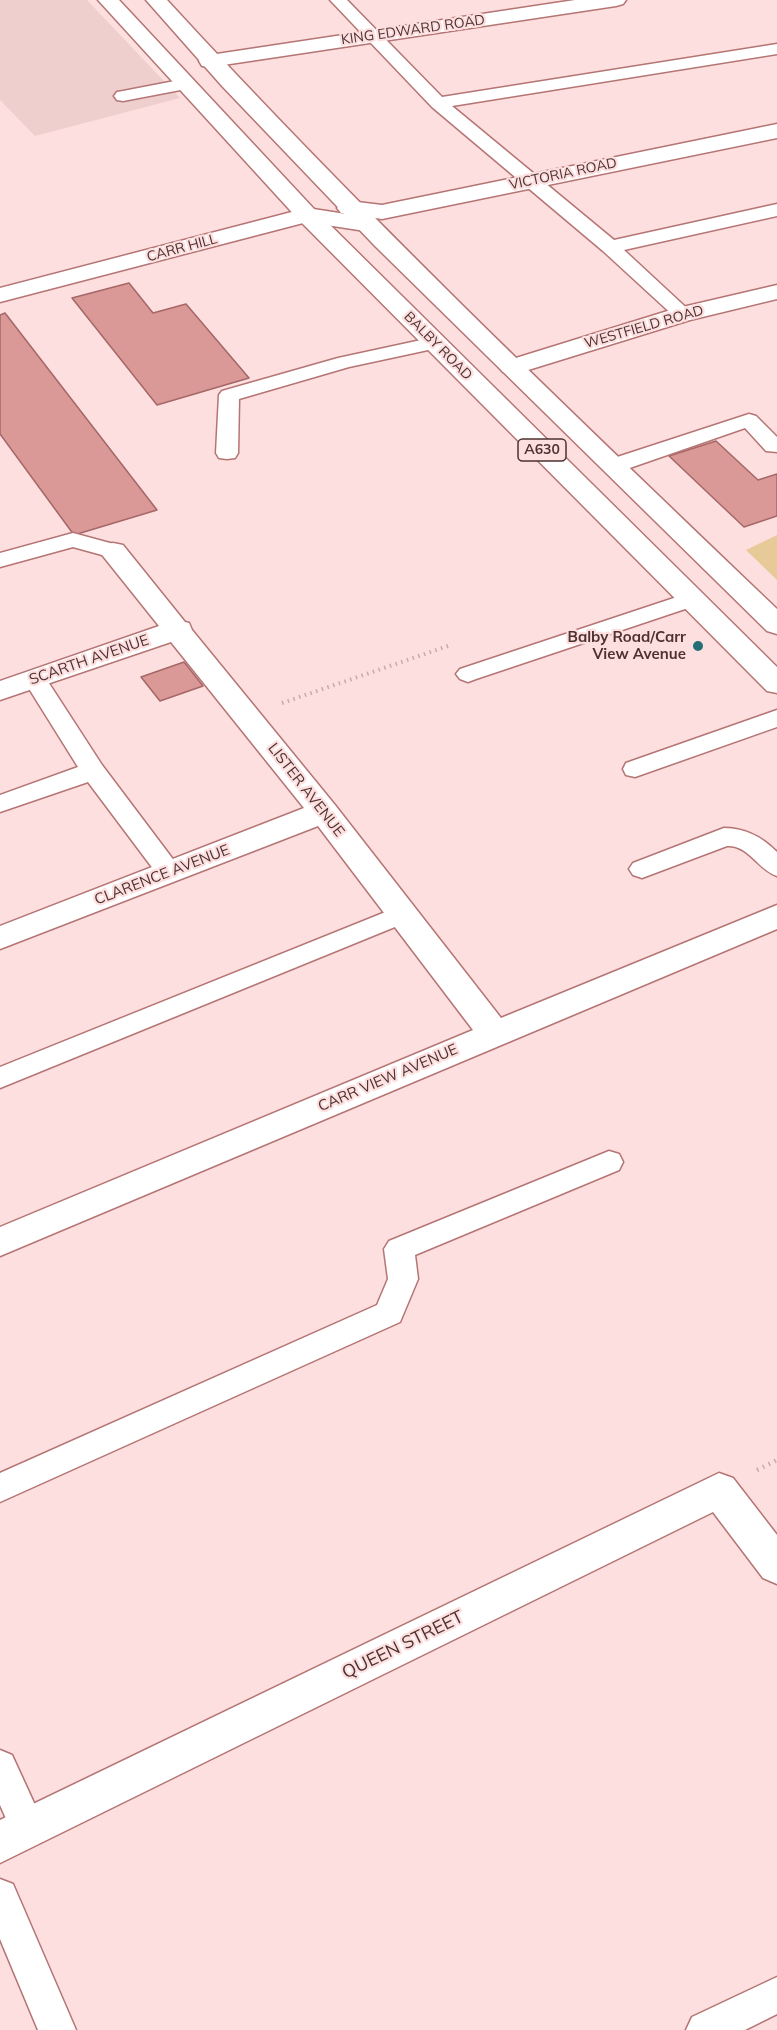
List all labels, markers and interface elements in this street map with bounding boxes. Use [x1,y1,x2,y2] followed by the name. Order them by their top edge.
[340,12,486,48] street label: KING EDWARD ROAD
[508,154,618,194] street label: VICTORIA ROAD
[145,231,219,265] street label: CARR HILL
[583,302,705,352] street label: WESTFIELD ROAD
[400,308,476,384] street label: BALBY ROAD
[518,439,566,461] road number: A630
[568,628,686,663] place label: Balby Road/Carr View Avenue
[27,631,151,689] street label: SCARTH AVENUE
[691,639,705,653] marker: Balby Road/Carr View Avenue
[264,740,348,840] street label: LISTER AVENUE
[92,841,232,909] street label: CLARENCE AVENUE
[316,1040,460,1116] street label: CARR VIEW AVENUE
[339,1606,467,1684] street label: QUEEN STREET

